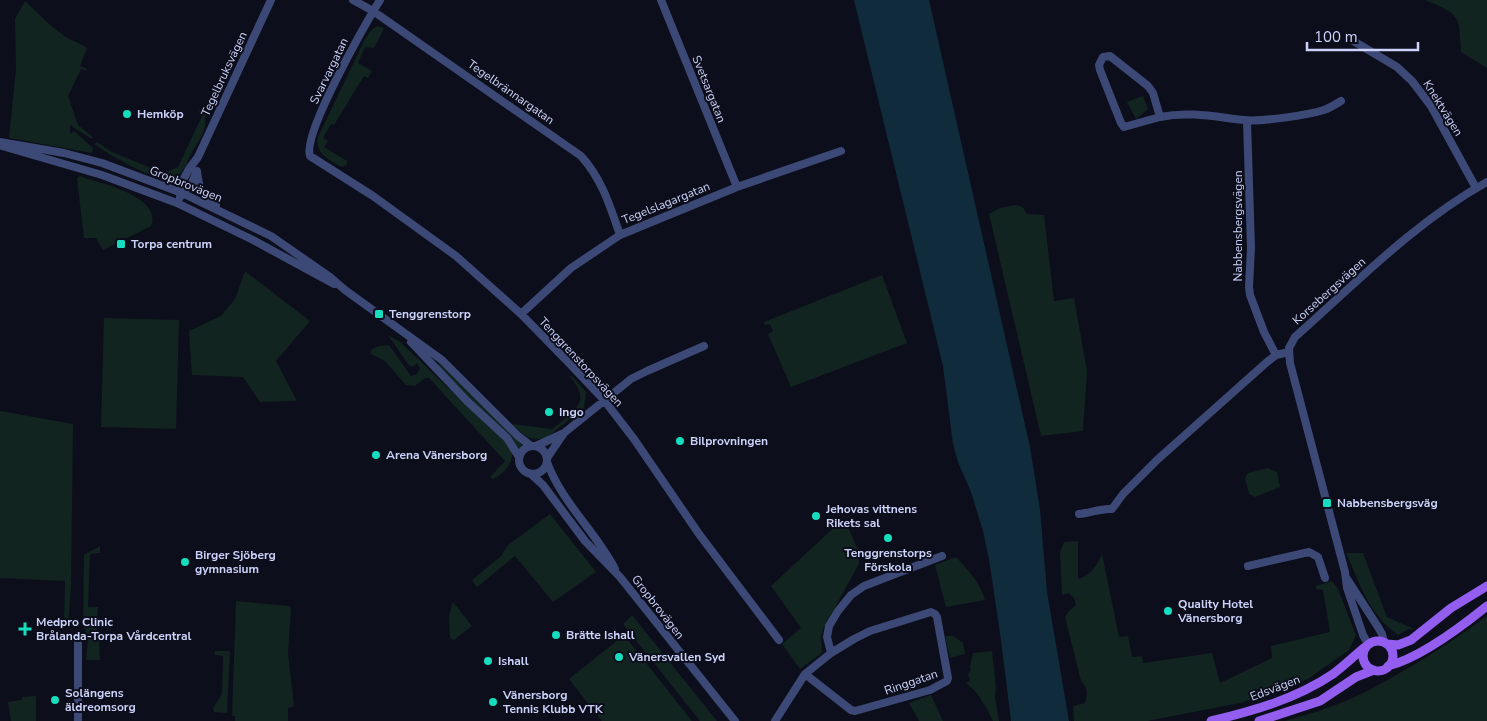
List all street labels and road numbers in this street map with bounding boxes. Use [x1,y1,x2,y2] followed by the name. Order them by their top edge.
[197,29,251,119] street label: Tegelbruksvägen
[306,35,352,107] street label: Svarvargatan
[688,53,730,125] street label: Svetsargatan
[465,56,557,128] street label: Tegelbrännargatan
[1419,77,1467,139] street label: Knektvägen
[147,162,225,206] street label: Gropbrovägen
[1230,170,1246,282] street label: Nabbensbergsvägen
[620,178,712,228] street label: Tegelslagargatan
[1289,254,1369,328] street label: Korsebergsvägen
[535,314,627,410] street label: Tenggrenstorpsvägen
[628,572,688,642] street label: Gropbrovägen
[882,665,940,699] street label: Ringgatan
[1248,671,1302,705] street label: Edsvägen

